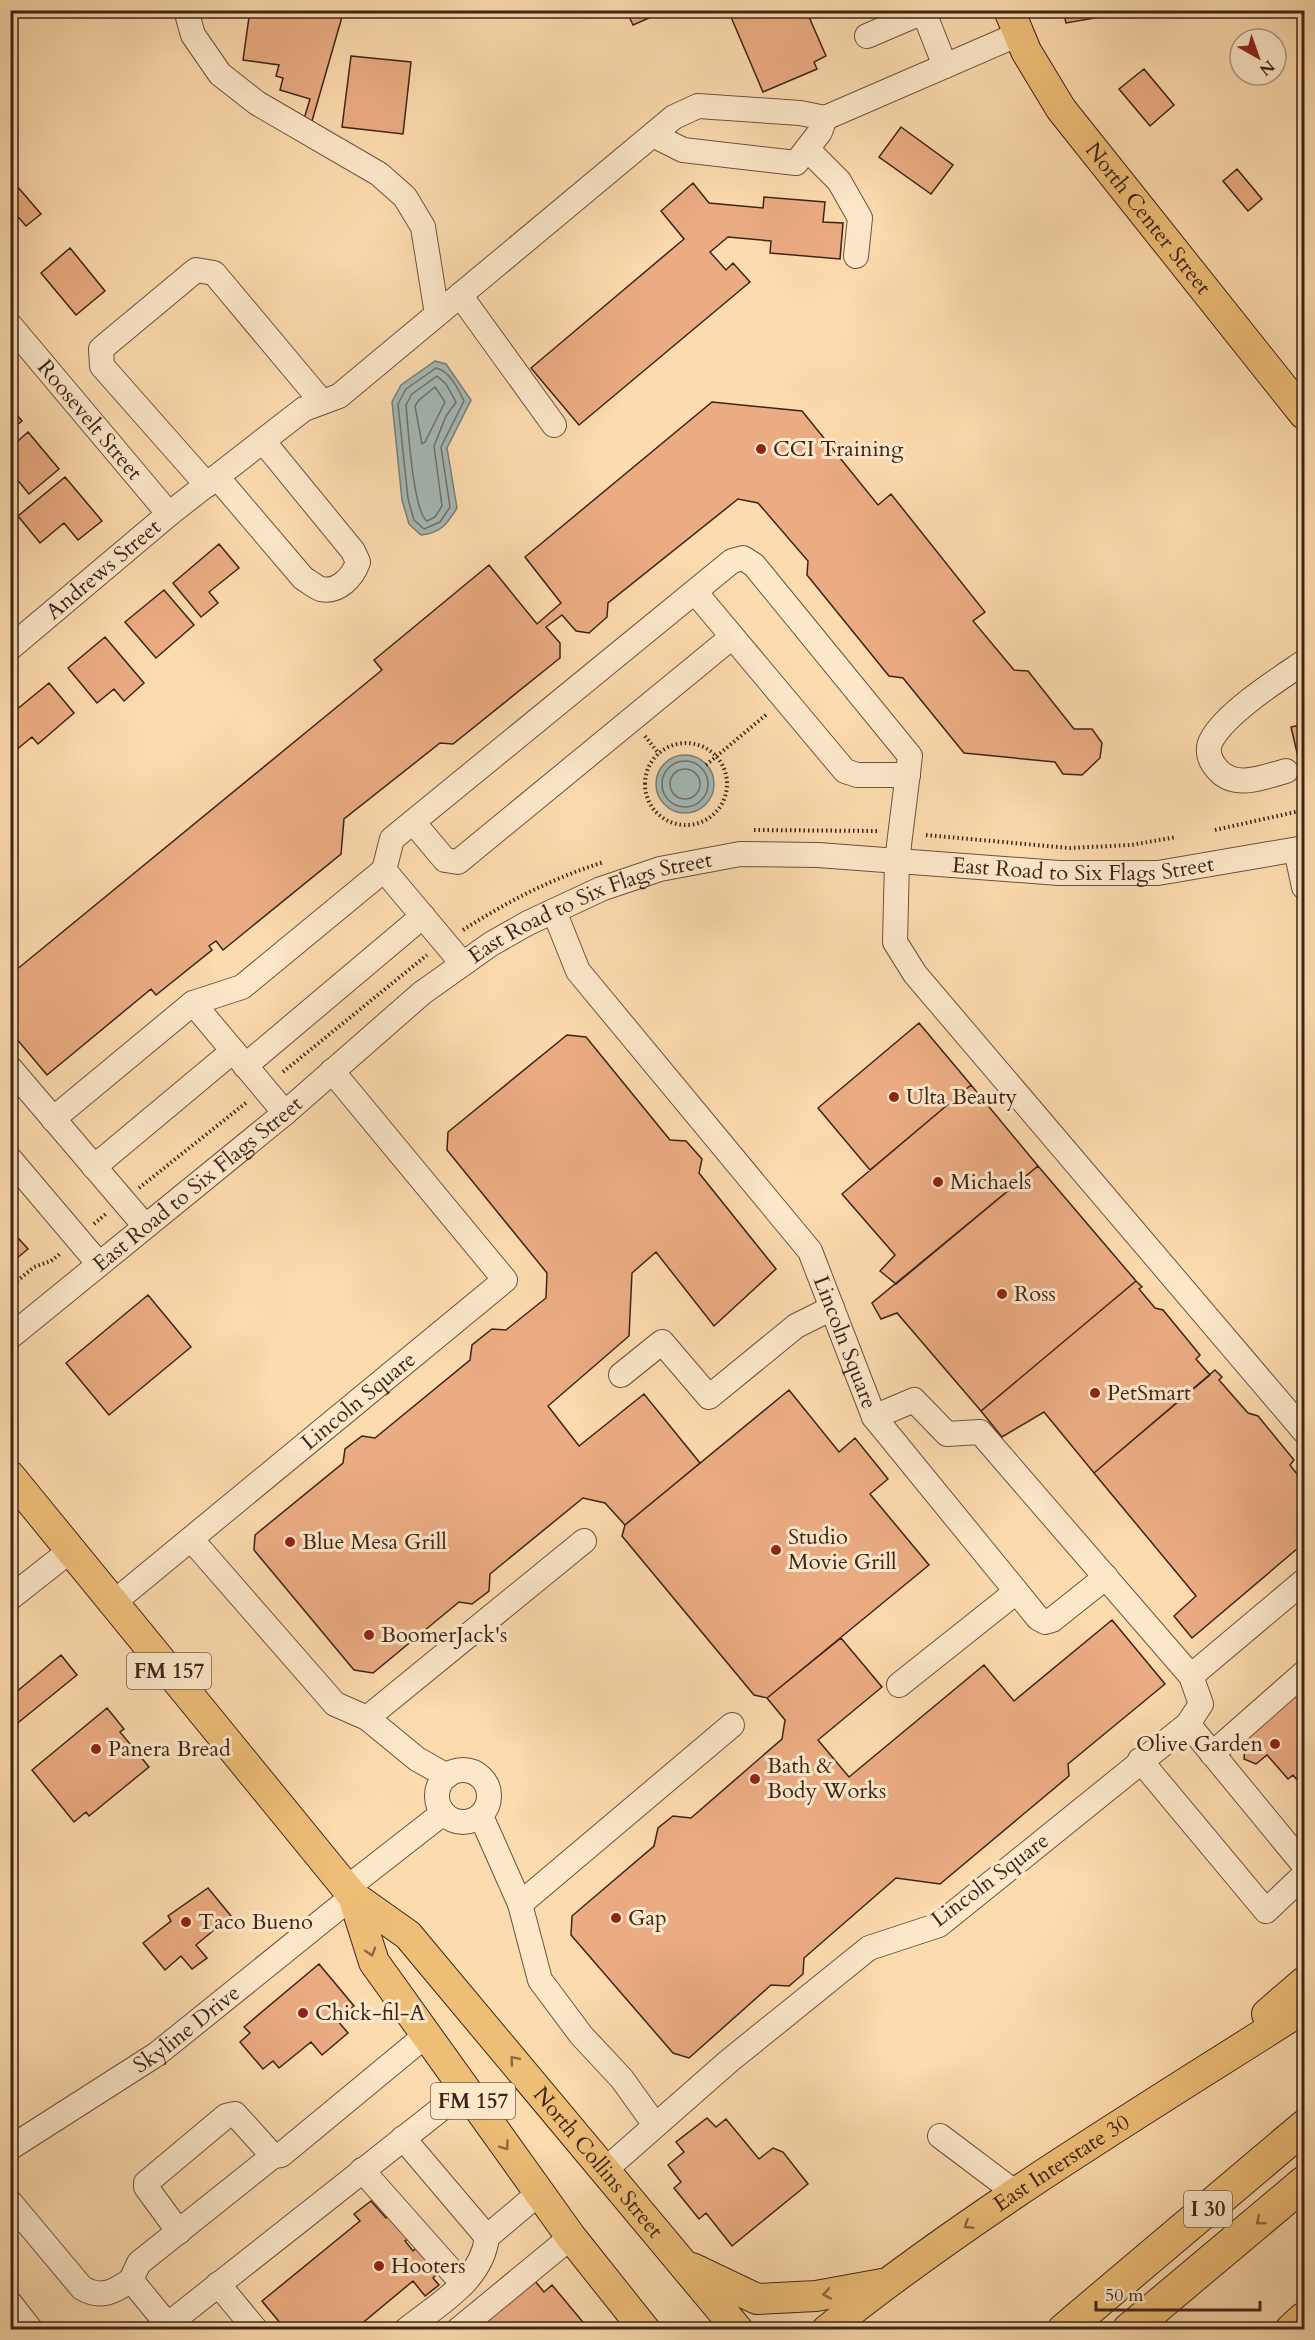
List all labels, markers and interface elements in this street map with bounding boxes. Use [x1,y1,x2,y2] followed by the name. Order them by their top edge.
[1228,27,1288,87] north arrow
[1255,55,1279,81] text: N
[1078,136,1218,301] street label: North Center Street
[30,353,149,487] street label: Roosevelt Street
[773,434,904,464] place label: CCI Training
[754,442,768,456] marker: CCI Training
[39,512,167,627] street label: Andrews Street
[462,845,714,971] street label: East Road to Six Flags Street
[951,849,1216,888] street label: East Road to Six Flags Street
[906,1082,1017,1112] place label: Ulta Beauty
[86,1089,309,1279] street label: East Road to Six Flags Street
[887,1090,901,1104] marker: Ulta Beauty
[950,1167,1031,1197] place label: Michaels
[931,1175,945,1189] marker: Michaels
[806,1271,884,1413] street label: Lincoln Square
[1014,1279,1056,1309] place label: Ross
[995,1287,1009,1301] marker: Ross
[295,1345,422,1457] street label: Lincoln Square
[1107,1378,1191,1408] place label: PetSmart
[1088,1386,1102,1400] marker: PetSmart
[788,1522,897,1577] place label: Studio Movie Grill
[302,1527,447,1557] place label: Blue Mesa Grill
[283,1535,297,1549] marker: Blue Mesa Grill
[769,1543,783,1557] marker: Studio Movie Grill
[381,1620,507,1650] place label: BoomerJack's
[362,1628,376,1642] marker: BoomerJack's
[127,1653,211,1689] road number: FM 157
[1136,1729,1263,1759] place label: Olive Garden
[108,1734,231,1764] place label: Panera Bread
[1268,1737,1282,1751] marker: Olive Garden
[89,1742,103,1756] marker: Panera Bread
[767,1751,886,1806] place label: Bath & Body Works
[748,1772,762,1786] marker: Bath & Body Works
[925,1826,1055,1934] street label: Lincoln Square
[628,1903,667,1933] place label: Gap
[198,1907,313,1937] place label: Taco Bueno
[609,1911,623,1925] marker: Gap
[179,1915,193,1929] marker: Taco Bueno
[364,1946,376,1957] one-way arrow
[127,1978,246,2080] street label: Skyline Drive
[315,1998,425,2028] place label: Chick-fil-A
[296,2006,310,2020] marker: Chick-fil-A
[510,2056,521,2067] one-way arrow
[526,2080,670,2244] street label: North Collins Street
[431,2083,515,2119] road number: FM 157
[987,2107,1136,2219] street label: East Interstate 30
[498,2139,509,2150] one-way arrow
[1184,2191,1232,2227] road number: I 30
[1255,2213,1266,2224] one-way arrow
[964,2218,974,2230] one-way arrow
[391,2251,466,2281] place label: Hooters
[372,2259,386,2273] marker: Hooters
[1096,2274,1260,2312] scale bar
[1105,2283,1144,2308] text: 50 m
[823,2287,833,2300] one-way arrow

